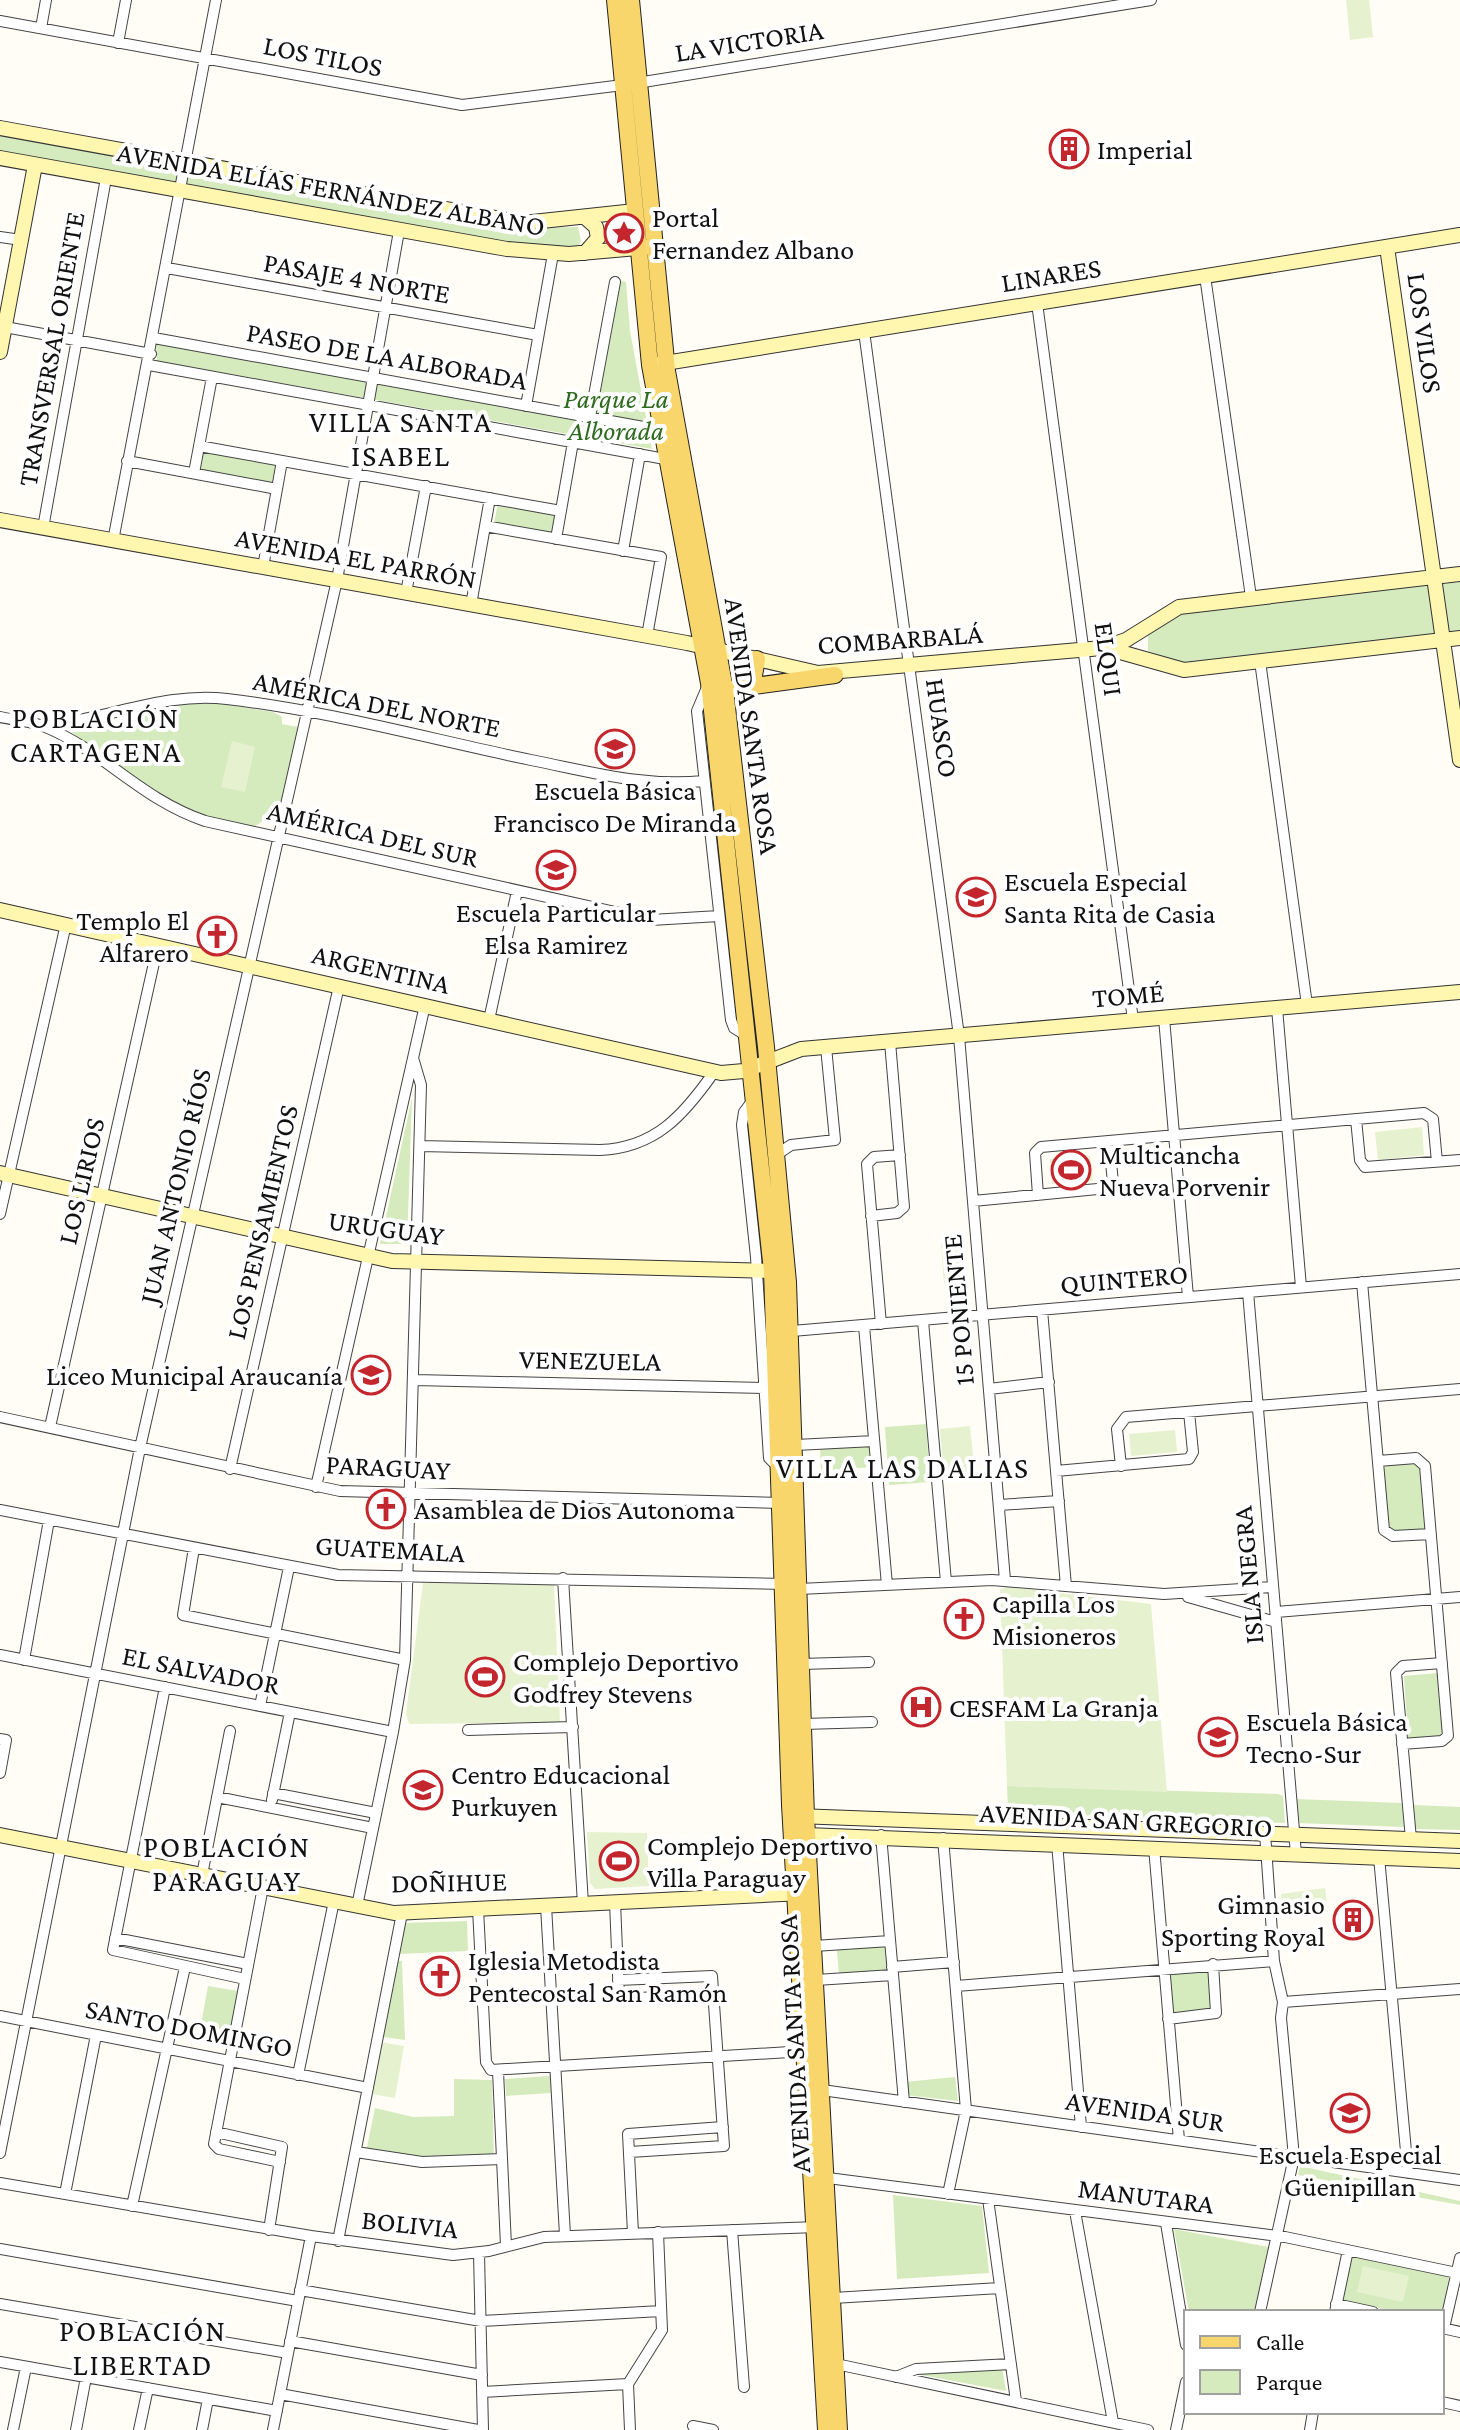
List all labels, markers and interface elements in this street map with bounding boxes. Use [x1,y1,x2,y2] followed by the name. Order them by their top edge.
[673,14,825,68] street label: LA VICTORIA
[261,29,385,83] street label: LOS TILOS
[1048,128,1090,170] building icon: Imperial
[1097,134,1193,165] place label: Imperial
[115,136,547,242] street label: AVENIDA ELÍAS FERNÁNDEZ ALBANO
[652,202,854,265] place label: Portal Fernandez Albano
[12,209,90,489] street label: TRANSVERSAL ORIENTE
[603,212,645,254] place icon: Portal Fernandez Albano
[261,246,453,310] street label: PASAJE 4 NORTE
[999,252,1103,298] street label: LINARES
[1401,271,1449,395] street label: LOS VILOS
[244,316,530,396] street label: PASEO DE LA ALBORADA
[563,383,669,446] park label: Parque La Alborada
[309,405,493,472] district label: VILLA SANTA ISABEL
[233,522,479,594] street label: AVENIDA EL PARRÓN
[719,596,785,857] street label: AVENIDA SANTA ROSA
[816,618,984,660] street label: COMBARBALÁ
[1088,620,1130,698] street label: ELQUI
[251,665,503,743] street label: AMÉRICA DEL NORTE
[920,676,964,780] street label: HUASCO
[10,701,182,768] district label: POBLACIÓN CARTAGENA
[594,728,636,770] school or university icon: Escuela Básica Francisco De Miranda
[493,775,737,838] place label: Escuela Básica Francisco De Miranda
[264,795,482,873] street label: AMÉRICA DEL SUR
[535,849,577,891] school or university icon: Escuela Particular Elsa Ramirez
[1004,866,1216,929] place label: Escuela Especial Santa Rita de Casia
[955,876,997,918] school or university icon: Escuela Especial Santa Rita de Casia
[456,897,656,960] place label: Escuela Particular Elsa Ramirez
[76,905,189,968] place label: Templo El Alfarero
[196,915,238,957] church icon: Templo El Alfarero
[309,938,453,1000] street label: ARGENTINA
[1091,976,1165,1014] street label: TOMÉ
[132,1065,217,1310] street label: JUAN ANTONIO RÍOS
[220,1102,304,1342] street label: LOS PENSAMIENTOS
[51,1115,111,1247] street label: LOS LIRIOS
[1099,1139,1270,1202] place label: Multicancha Nueva Porvenir
[1050,1149,1092,1191] sports icon: Multicancha Nueva Porvenir
[326,1205,446,1251] street label: URUGUAY
[936,1233,980,1387] street label: 15 PONIENTE
[1059,1258,1189,1300] street label: QUINTERO
[519,1343,662,1377] street label: VENEZUELA
[350,1354,392,1396] school or university icon: Liceo Municipal Araucanía
[46,1360,343,1391] place label: Liceo Municipal Araucanía
[325,1448,451,1486] street label: PARAGUAY
[776,1451,1030,1484] district label: VILLA LAS DALIAS
[365,1488,407,1530] church icon: Asamblea de Dios Autonoma
[414,1494,735,1525] place label: Asamblea de Dios Autonoma
[1227,1505,1269,1645] street label: ISLA NEGRA
[314,1530,466,1568] street label: GUATEMALA
[992,1588,1116,1651] place label: Capilla Los Misioneros
[943,1598,985,1640] church icon: Capilla Los Misioneros
[120,1640,283,1701] street label: EL SALVADOR
[513,1646,739,1709] place label: Complejo Deportivo Godfrey Stevens
[464,1656,506,1698] sports icon: Complejo Deportivo Godfrey Stevens
[900,1686,942,1728] hospital icon: CESFAM La Granja
[949,1692,1159,1723] place label: CESFAM La Granja
[1246,1706,1408,1769] place label: Escuela Básica Tecno-Sur
[1197,1716,1239,1758] school or university icon: Escuela Básica Tecno-Sur
[451,1759,670,1822] place label: Centro Educacional Purkuyen
[402,1769,444,1811] school or university icon: Centro Educacional Purkuyen
[979,1797,1273,1843] street label: AVENIDA SAN GREGORIO
[143,1830,311,1897] district label: POBLACIÓN PARAGUAY
[647,1830,873,1893] place label: Complejo Deportivo Villa Paraguay
[598,1840,640,1882] sports icon: Complejo Deportivo Villa Paraguay
[391,1865,507,1899] street label: DOÑIHUE
[1161,1889,1325,1952] place label: Gimnasio Sporting Royal
[1332,1899,1374,1941] building icon: Gimnasio Sporting Royal
[772,1914,816,2174] street label: AVENIDA SANTA ROSA
[468,1945,727,2008] place label: Iglesia Metodista Pentecostal San Ramón
[419,1955,461,1997] church icon: Iglesia Metodista Pentecostal San Ramón
[83,1993,295,2063] street label: SANTO DOMINGO
[1064,2085,1227,2138] street label: AVENIDA SUR
[1329,2092,1371,2134] school or university icon: Escuela Especial Güenipillan
[1259,2139,1441,2202] place label: Escuela Especial Güenipillan
[1076,2172,1216,2220] street label: MANUTARA
[360,2204,460,2244] street label: BOLIVIA
[1184,2310,1444,2414] legend
[59,2314,227,2381] district label: POBLACIÓN LIBERTAD
[1256,2328,1304,2355] text: Calle
[1256,2368,1322,2395] text: Parque

